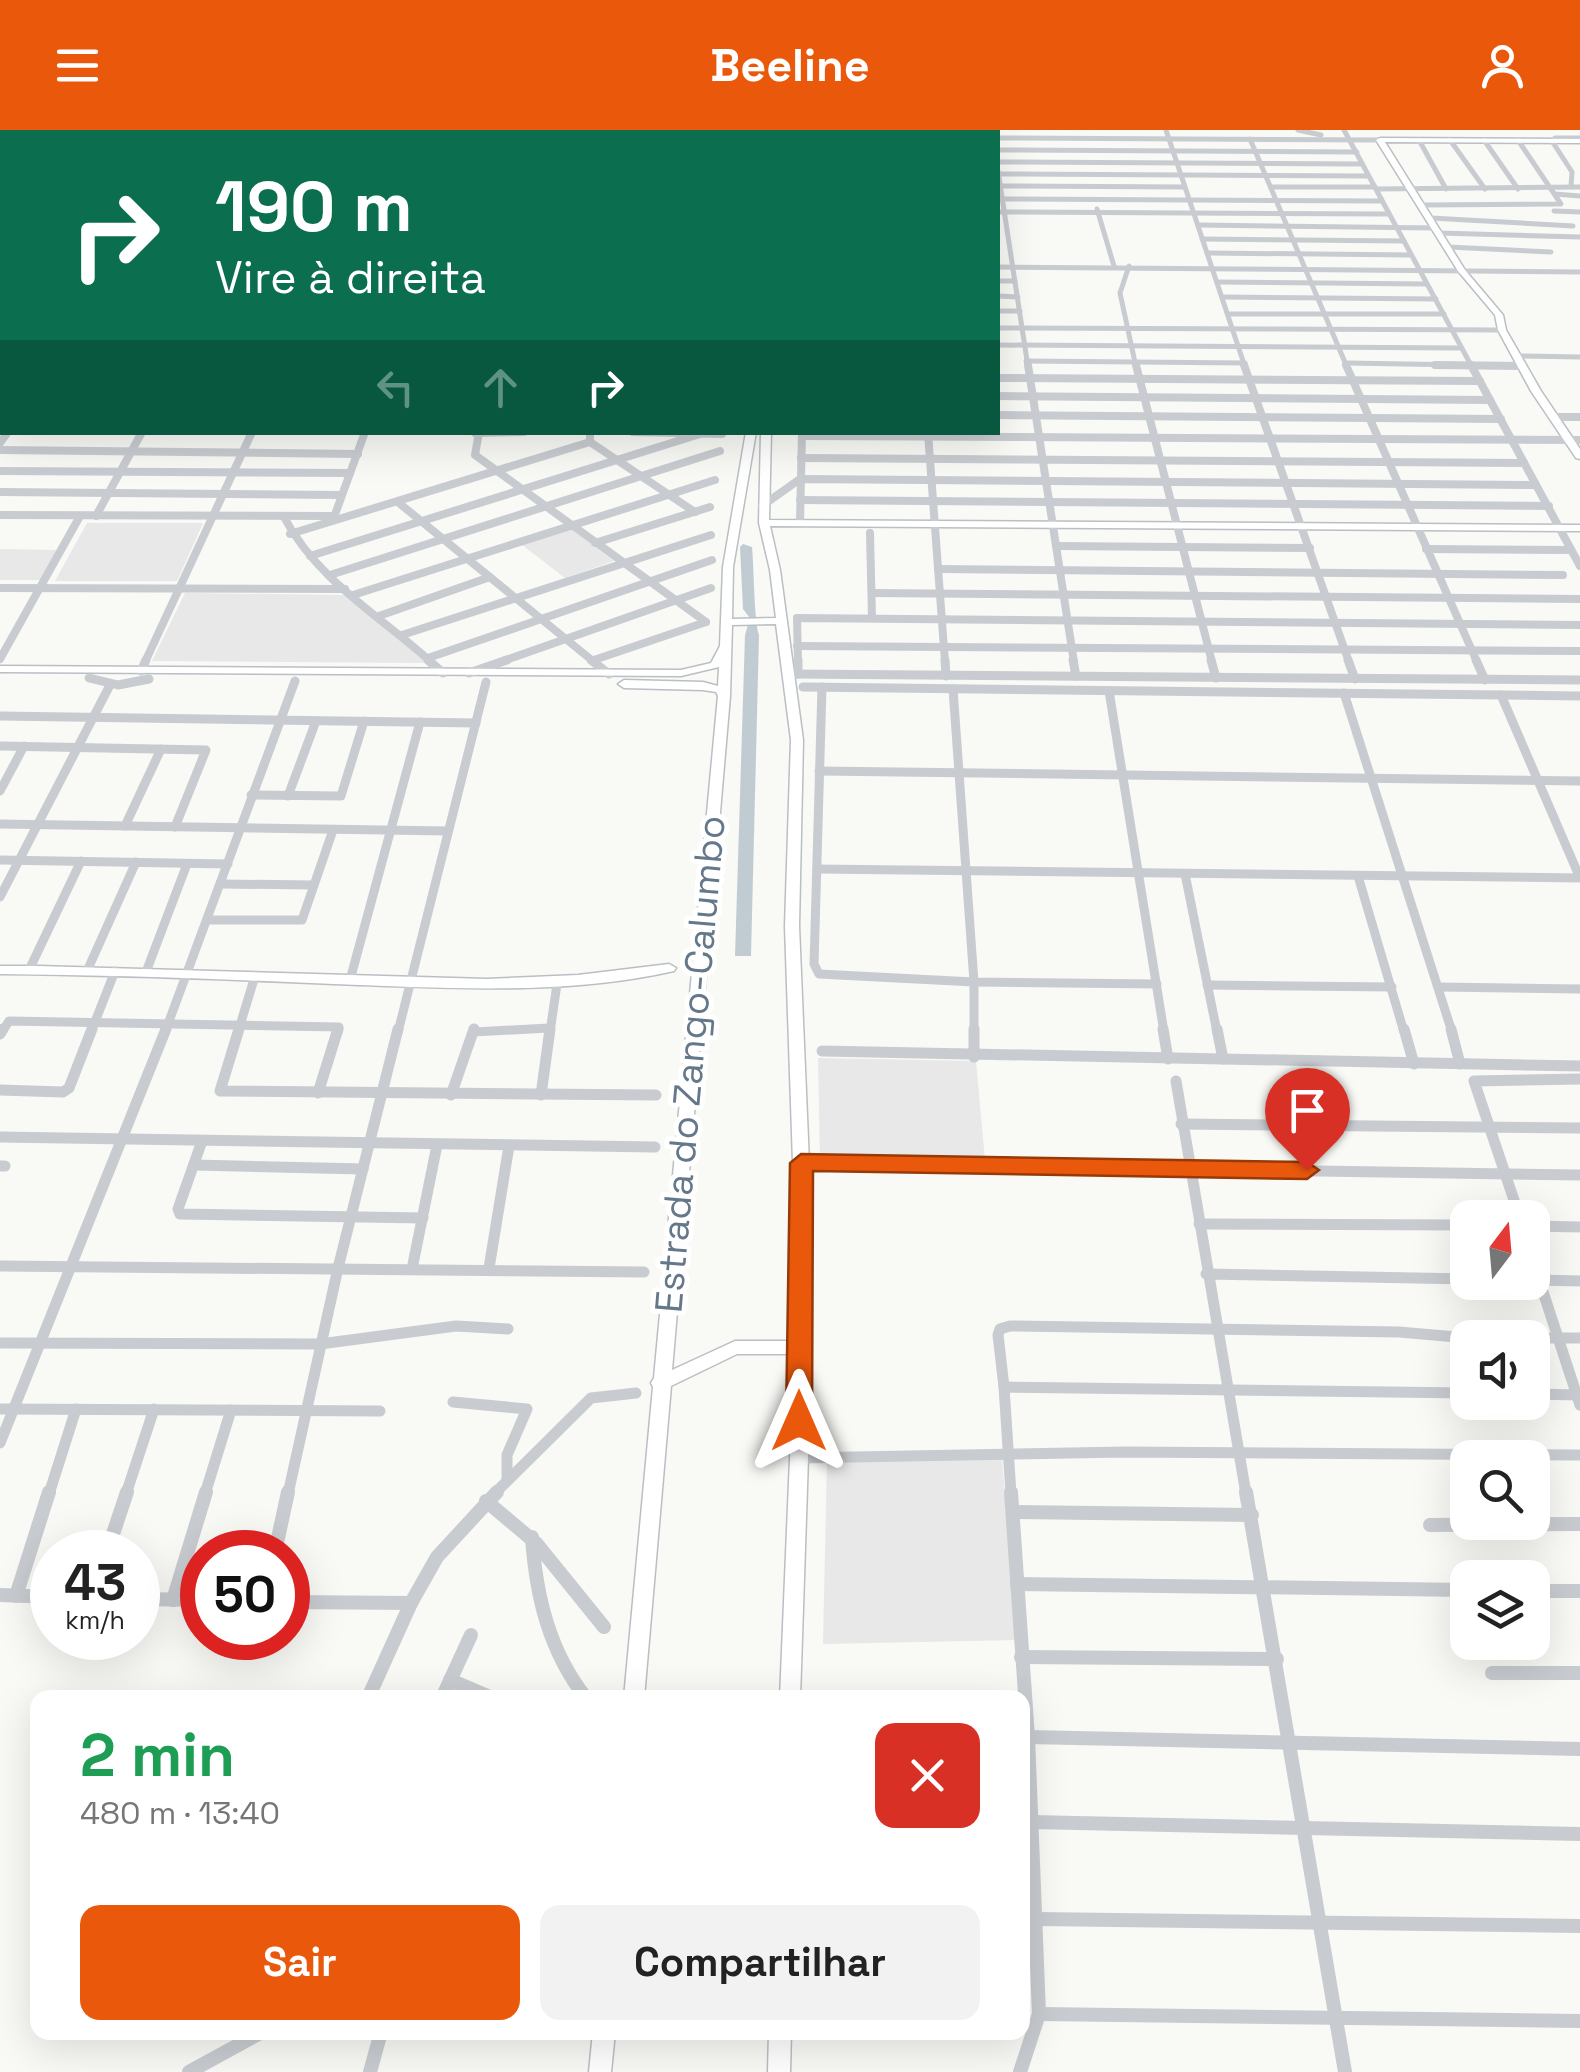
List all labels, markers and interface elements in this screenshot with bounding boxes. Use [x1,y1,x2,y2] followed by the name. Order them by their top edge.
[710,37,870,94] text: Beeline
[50,38,105,93] icon: menu
[1475,38,1530,93] icon: person
[215,162,413,251] text: 190 m
[50,170,180,300] icon: right
[215,249,486,306] text: Vire à direita
[368,360,423,415] icon: left
[473,360,528,415] icon: ahead
[578,360,633,415] icon: right
[644,813,736,1315] street label: Estrada do Zango-Calumbo
[1265,1068,1350,1171] pin
[1280,1083,1335,1138] icon: arrive
[1450,1200,1550,1300] north arrow
[1450,1200,1550,1660] map controls
[1450,1320,1550,1420] button: sound
[747,1369,851,1473] position arrow
[1450,1440,1550,1540] button: search
[180,1530,310,1660] speed limit sign: 50
[64,1551,126,1615] text: 43
[1450,1560,1550,1660] button: layers
[65,1604,125,1636] text: km/h
[80,1717,235,1794] text: 2 min
[875,1723,980,1828] button: close
[80,1793,280,1833] text: 480 m · 13:40
[80,1905,520,2020] button: Sair
[540,1905,980,2020] button: Compartilhar

